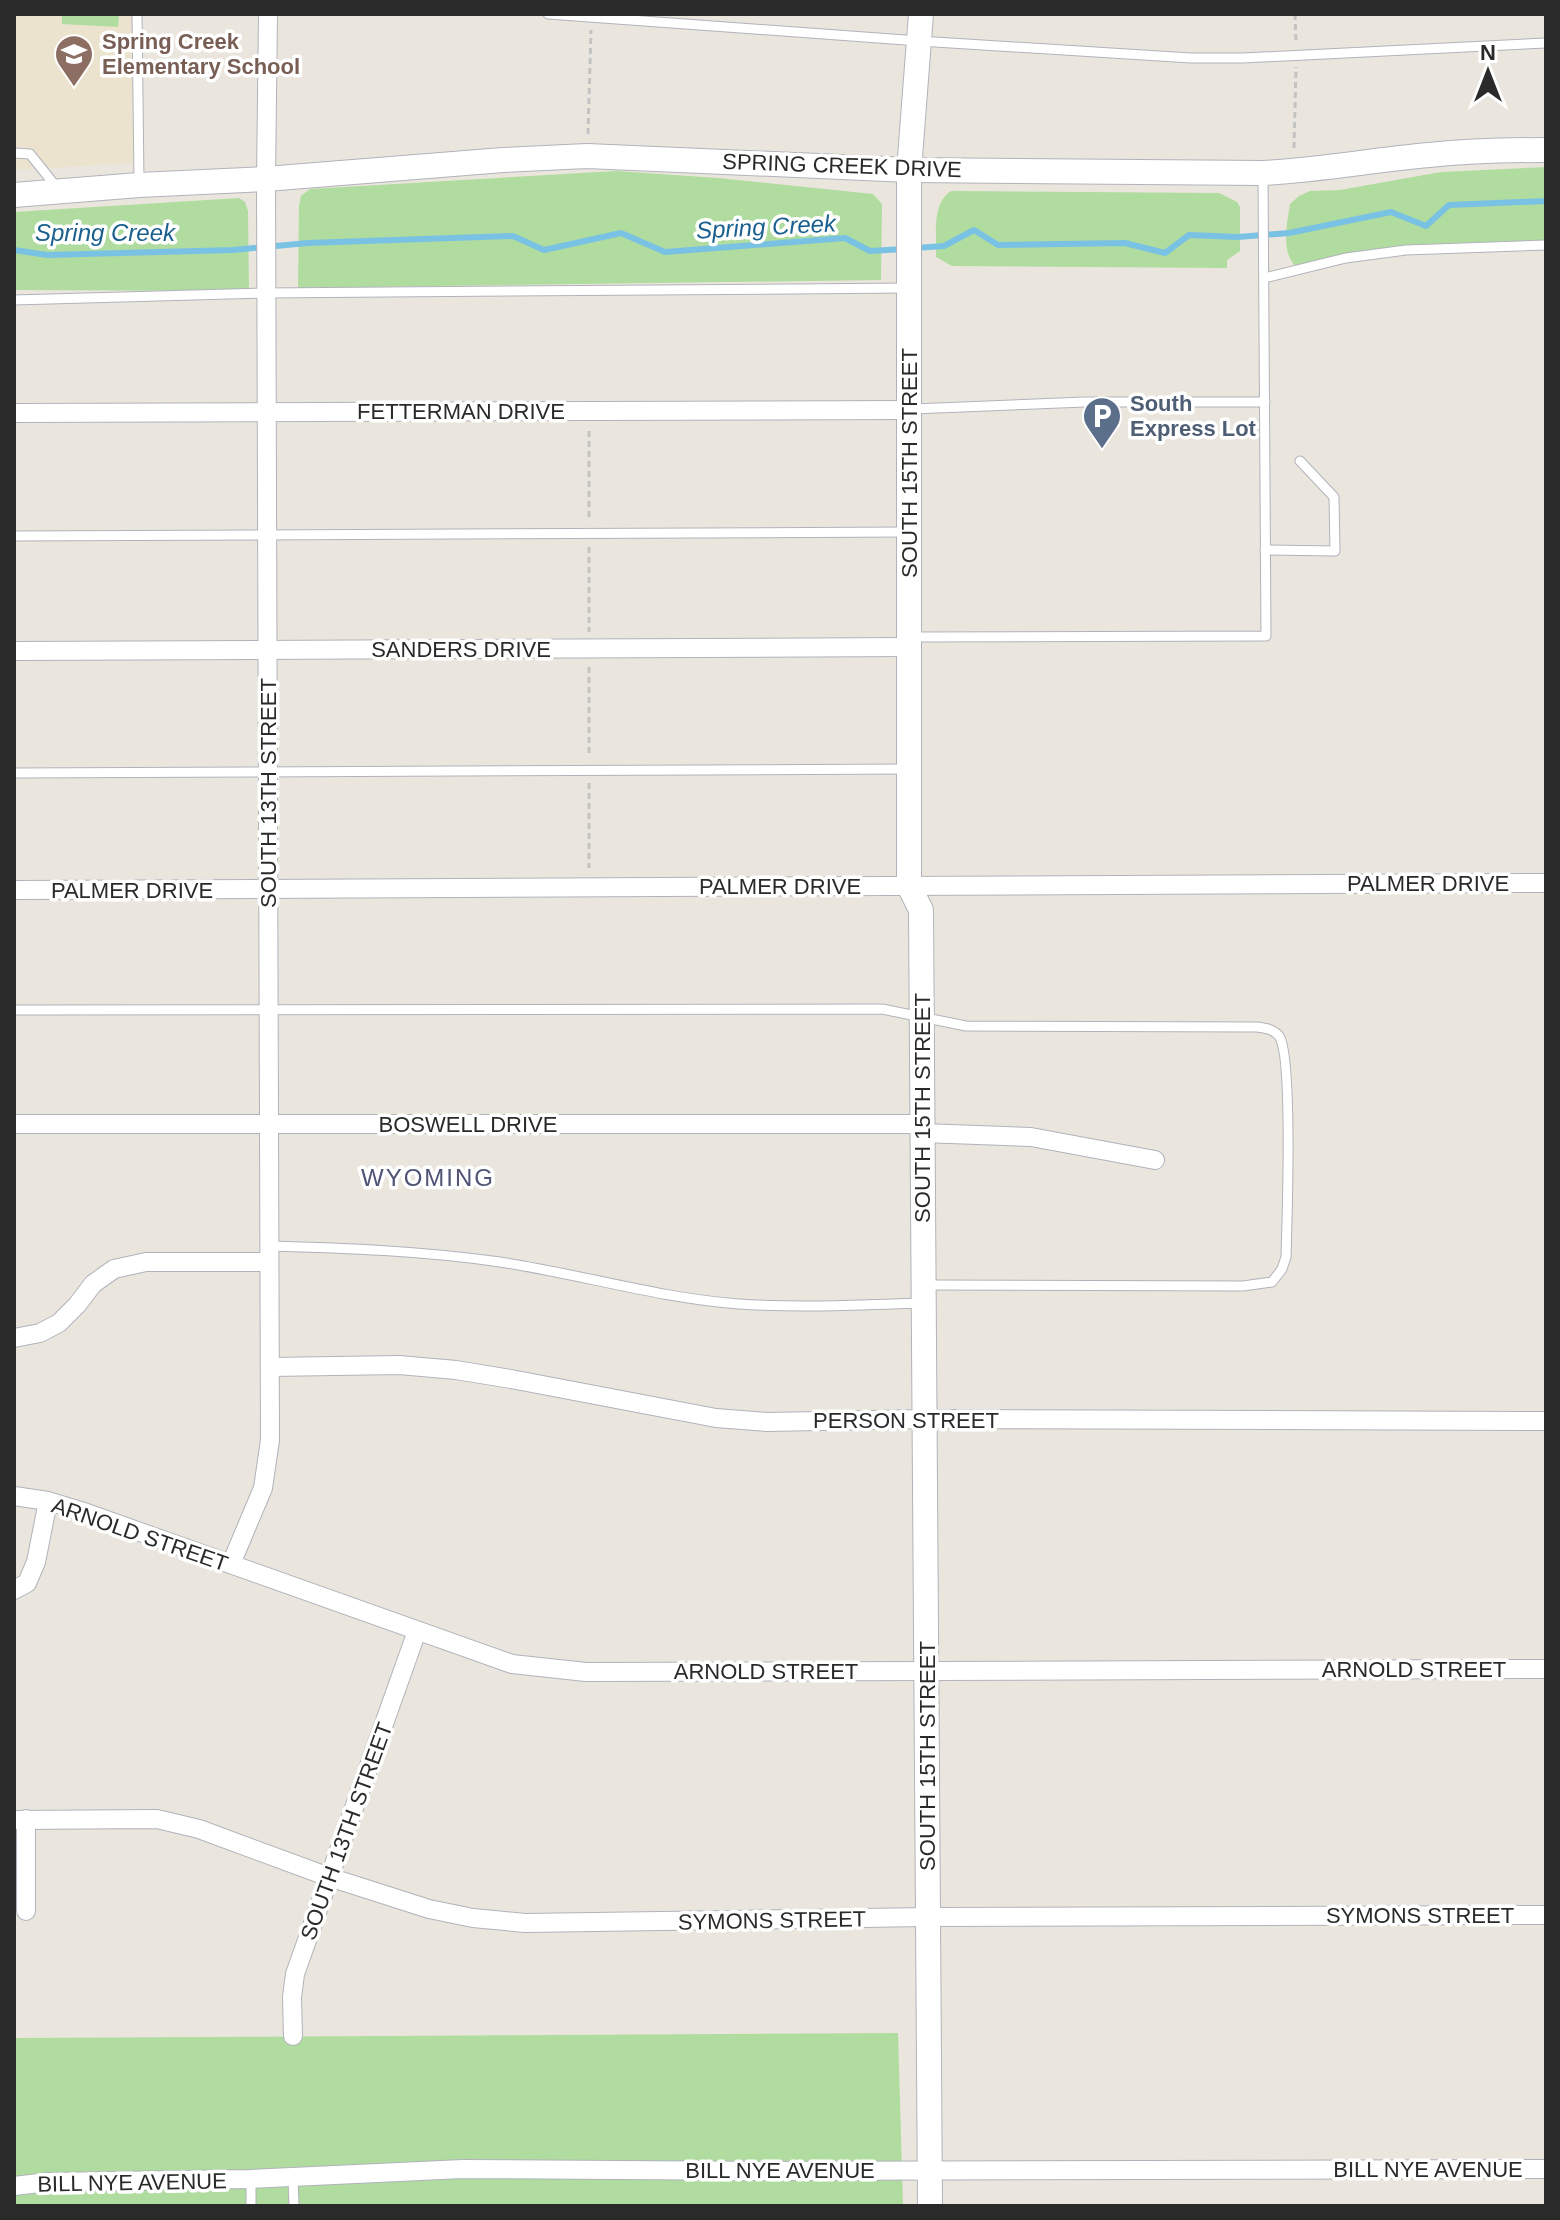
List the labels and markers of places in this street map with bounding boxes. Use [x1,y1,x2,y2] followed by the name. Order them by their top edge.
[102,29,300,79] place label: Spring Creek Elementary School
[53,33,95,88] school or university icon: Spring Creek Elementary School
[1130,391,1257,441] place label: South Express Lot
[1081,395,1123,450] parking icon: South Express Lot

